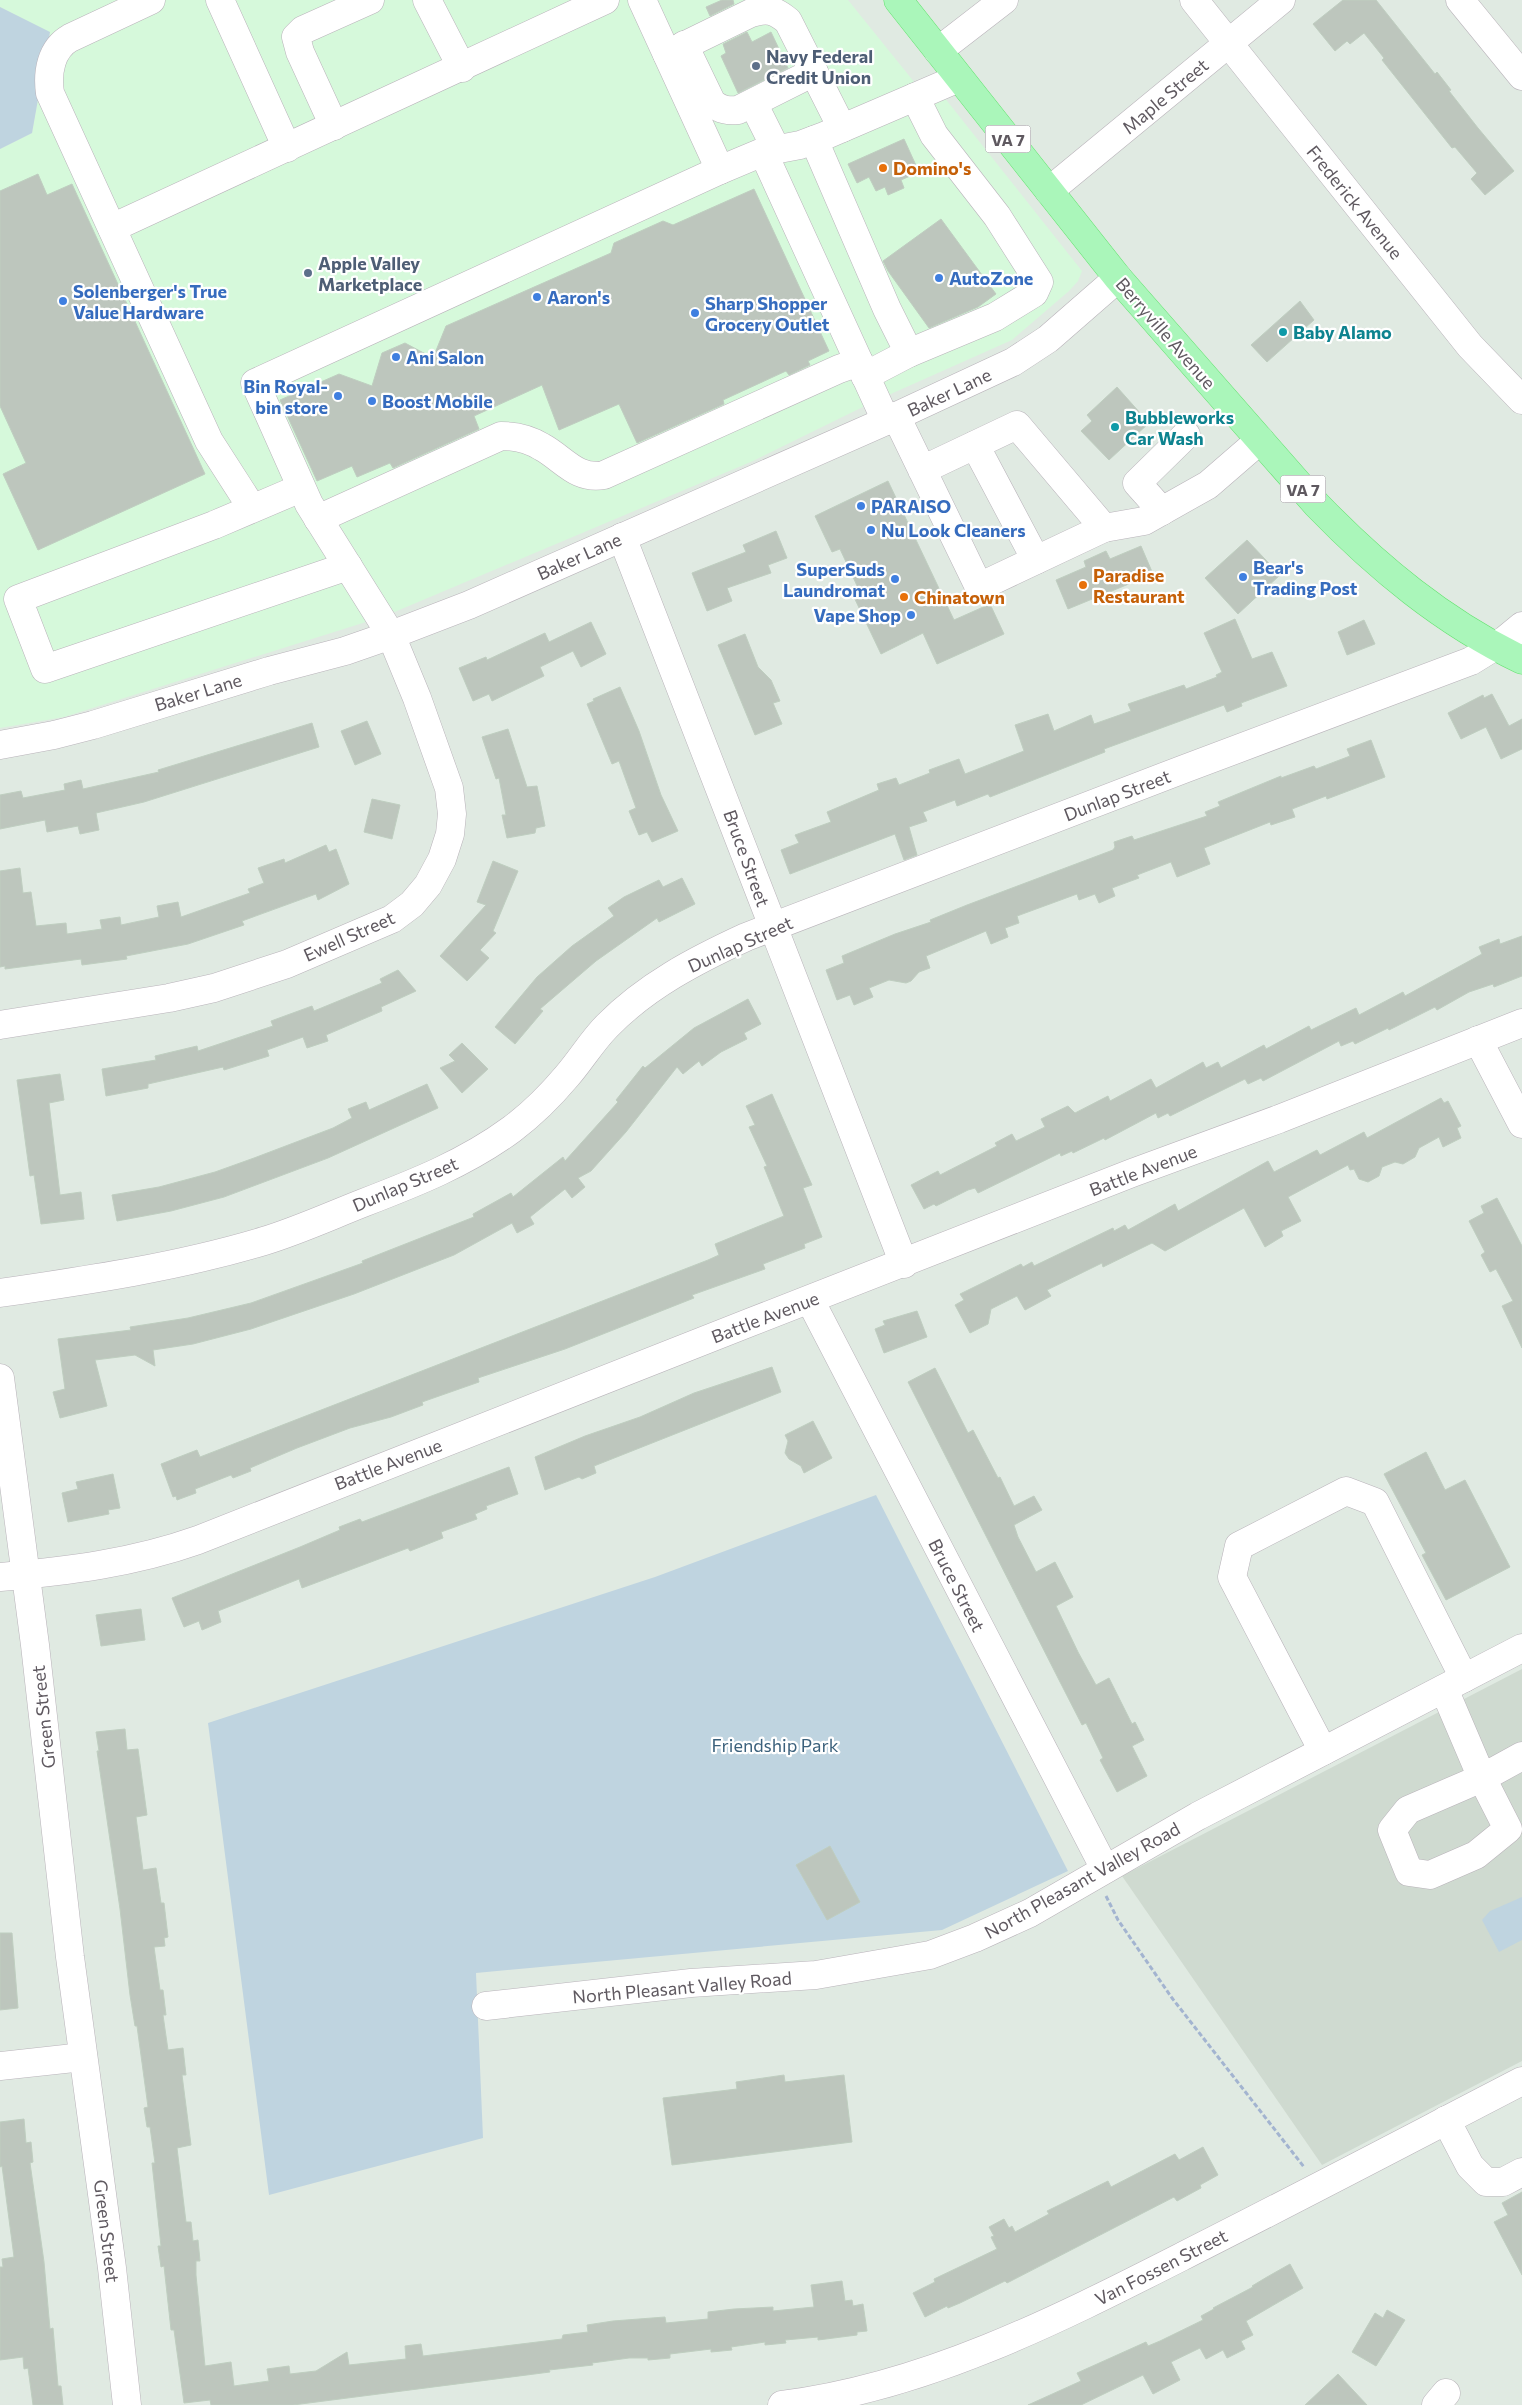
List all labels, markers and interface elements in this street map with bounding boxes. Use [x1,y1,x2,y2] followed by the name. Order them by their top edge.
[766,45,873,88] place label: Navy Federal Credit Union
[1118,54,1212,138] street label: Maple Street
[750,60,762,72] marker: Navy Federal Credit Union
[986,126,1030,152] road number: VA 7
[1302,141,1408,263] street label: Frederick Avenue
[893,157,971,179] place label: Domino's
[877,162,889,174] marker: Domino's
[318,252,422,295] place label: Apple Valley Marketplace
[302,267,314,279] marker: Apple Valley Marketplace
[949,267,1033,289] place label: AutoZone
[933,272,945,284] marker: AutoZone
[1112,273,1220,393] street label: Berryville Avenue
[73,280,227,323] place label: Solenberger's True Value Hardware
[547,286,610,308] place label: Aaron's
[531,291,543,303] marker: Aaron's
[705,292,830,335] place label: Sharp Shopper Grocery Outlet
[57,295,69,307] marker: Solenberger's True Value Hardware
[689,307,701,319] marker: Sharp Shopper Grocery Outlet
[1293,321,1392,343] place label: Baby Alamo
[1277,326,1289,338] marker: Baby Alamo
[406,346,484,368] place label: Ani Salon
[390,351,402,363] marker: Ani Salon
[904,363,994,421] street label: Baker Lane
[243,375,328,418] place label: Bin Royal- bin store
[332,390,344,402] marker: Bin Royal- bin store
[382,390,493,412] place label: Boost Mobile
[366,395,378,407] marker: Boost Mobile
[1125,406,1234,449] place label: Bubbleworks Car Wash
[1109,421,1121,433] marker: Bubbleworks Car Wash
[1280,476,1326,502] road number: VA 7
[871,495,951,517] place label: PARAISO
[855,500,867,512] marker: PARAISO
[881,519,1026,541] place label: Nu Look Cleaners
[865,524,877,536] marker: Nu Look Cleaners
[533,528,625,584] street label: Baker Lane
[1253,556,1358,599] place label: Bear's Trading Post
[783,558,885,601] place label: SuperSuds Laundromat
[1093,564,1185,607] place label: Paradise Restaurant
[1237,571,1249,583] marker: Bear's Trading Post
[889,573,901,585] marker: SuperSuds Laundromat
[1077,579,1089,591] marker: Paradise Restaurant
[914,586,1005,608] place label: Chinatown
[898,591,910,603] marker: Chinatown
[814,604,901,626] place label: Vape Shop
[905,609,917,621] marker: Vape Shop
[152,668,244,716] street label: Baker Lane
[1061,765,1173,825] street label: Dunlap Street
[719,807,775,909] street label: Bruce Street
[300,906,398,966] street label: Ewell Street
[684,911,796,977] street label: Dunlap Street
[1086,1139,1200,1201] street label: Battle Avenue
[349,1152,461,1216] street label: Dunlap Street
[708,1286,822,1348] street label: Battle Avenue
[331,1433,445,1495] street label: Battle Avenue
[924,1535,990,1635] street label: Bruce Street
[27,1664,59,1770] street label: Green Street
[712,1734,839,1756] park label: Friendship Park
[980,1817,1184,1943] street label: North Pleasant Valley Road
[571,1966,793,2008] street label: North Pleasant Valley Road
[90,2178,124,2284] street label: Green Street
[1091,2224,1231,2310] street label: Van Fossen Street

